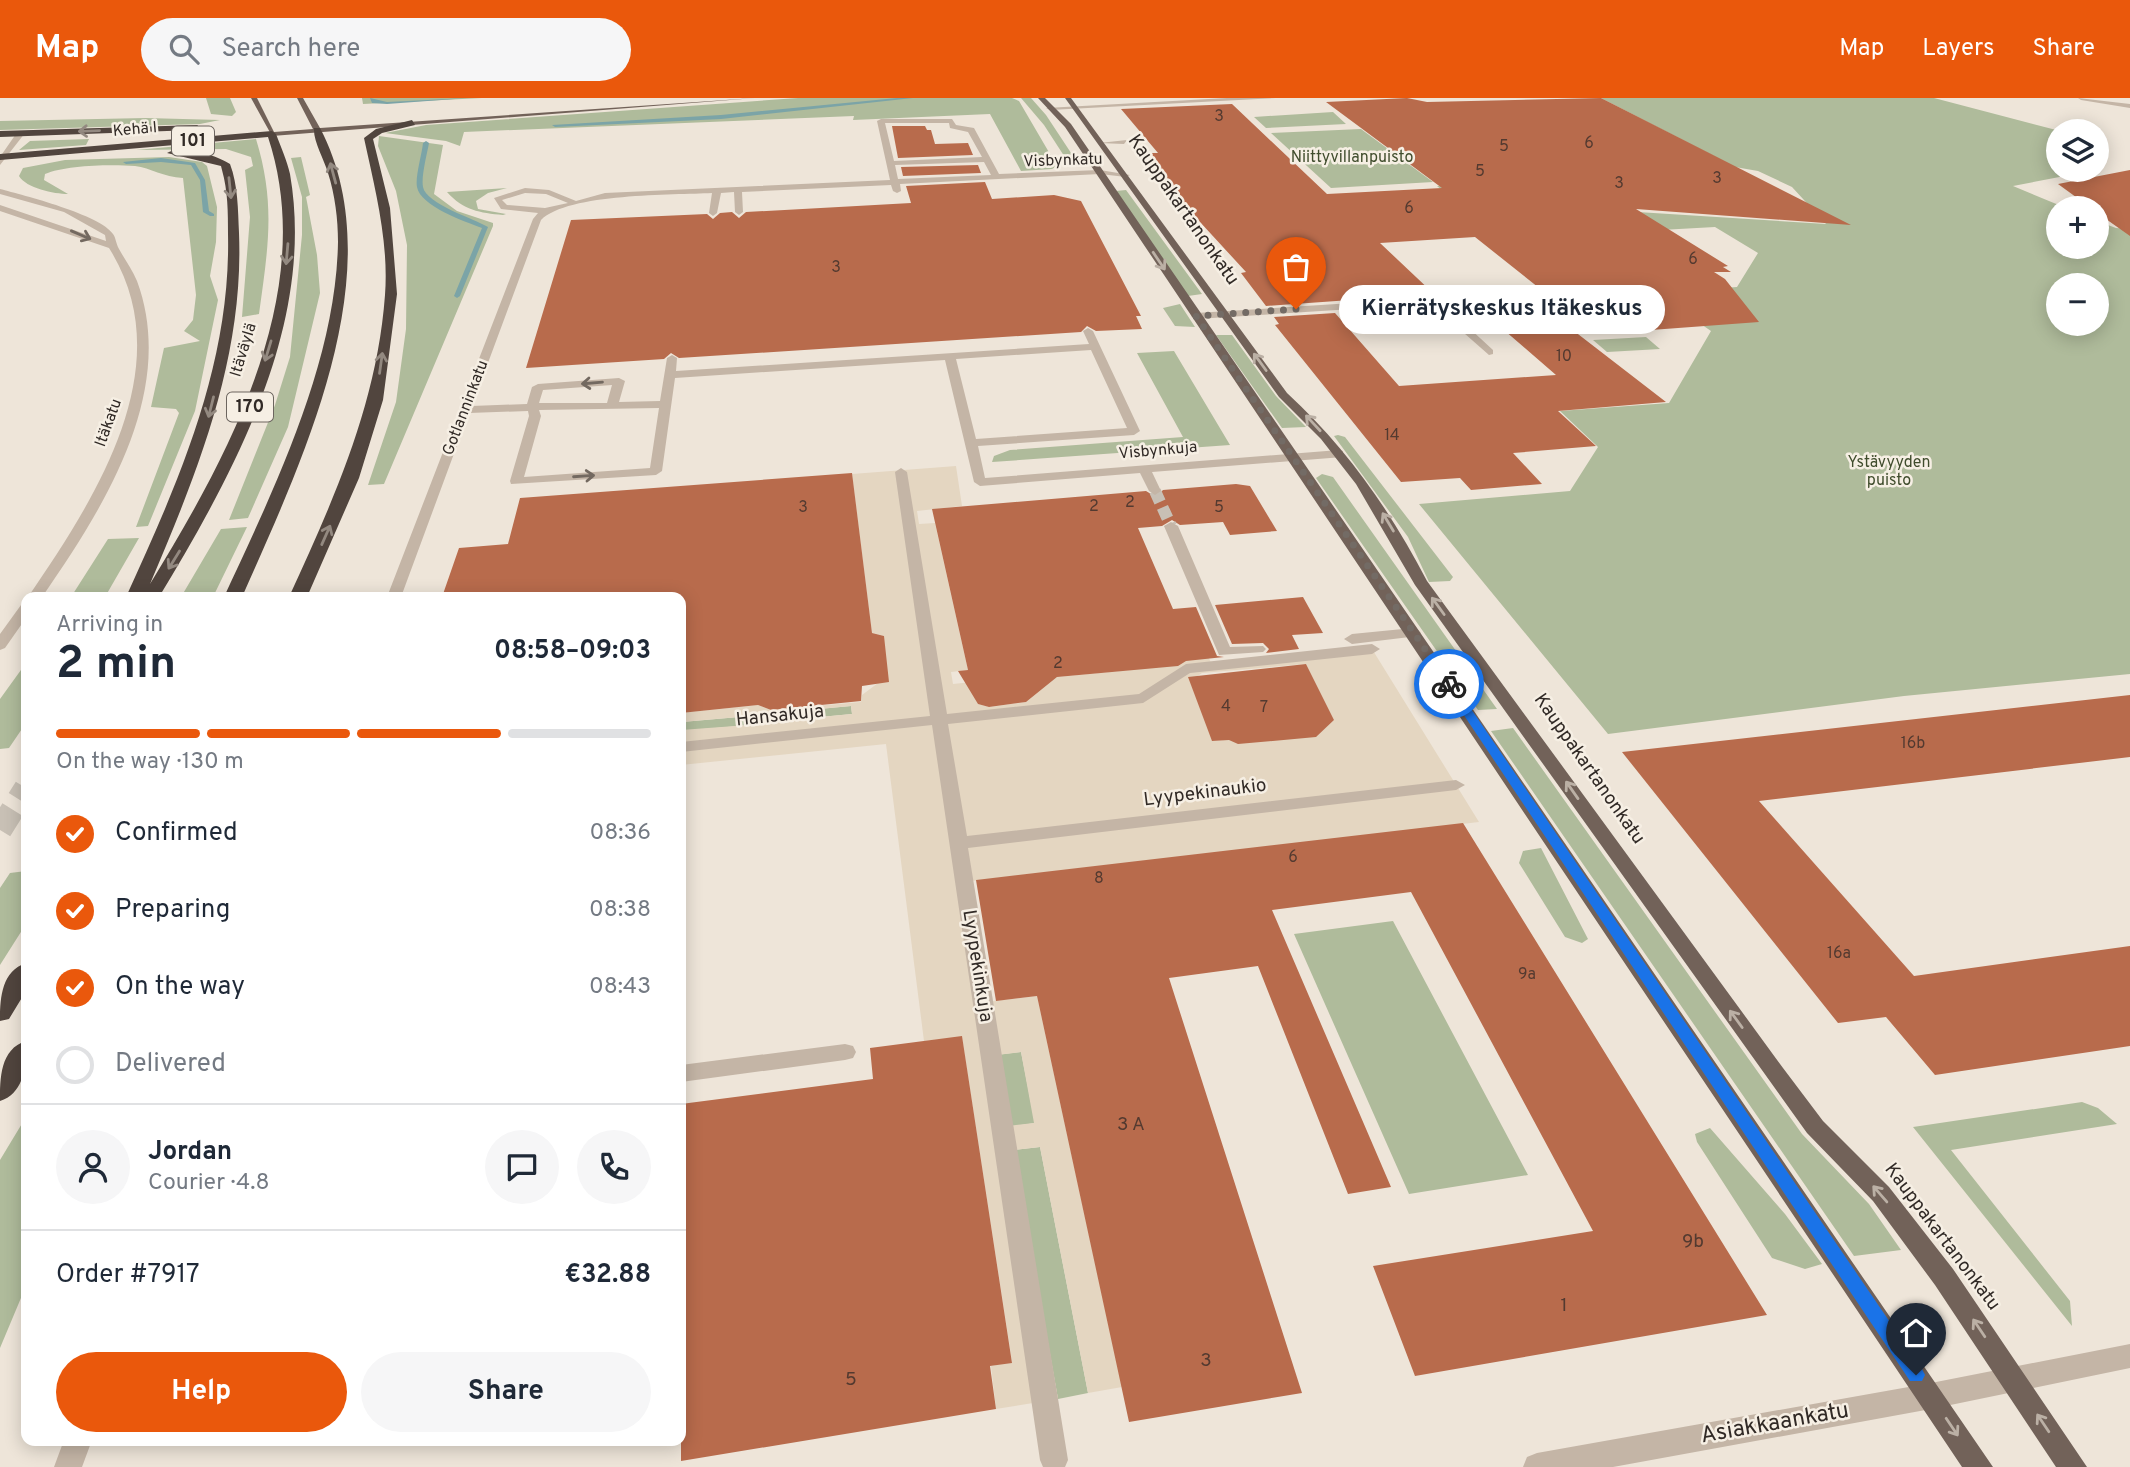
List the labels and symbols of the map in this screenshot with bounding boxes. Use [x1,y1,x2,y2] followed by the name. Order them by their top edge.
[1214,107,1224,127] house number: 3
[112,118,158,142] street label: Kehä I
[78,124,101,137] one-way arrow
[172,126,214,156] road number: 101
[1122,130,1244,290] street label: Kauppakartanonkatu
[1584,134,1594,154] house number: 6
[1499,137,1509,157] house number: 5
[1291,148,1413,168] park label: Niittyvillanpuisto
[1023,150,1103,172] street label: Visbynkatu
[1475,162,1485,182] house number: 5
[326,163,339,185] one-way arrow
[1712,169,1722,189] house number: 3
[1614,174,1624,194] house number: 3
[223,176,236,198] one-way arrow
[1404,199,1414,219] house number: 6
[70,229,91,242] one-way arrow
[1266,237,1326,309] pin
[280,242,293,265] one-way arrow
[1688,250,1698,270] house number: 6
[1152,251,1167,270] one-way arrow
[831,258,841,278] house number: 3
[1338,284,1664,333] callout: Kierrätyskeskus Itäkeskus
[226,321,262,379] street label: Itäväylä
[260,340,273,362] one-way arrow
[1556,347,1572,367] house number: 10
[375,352,388,375] one-way arrow
[1252,353,1267,372] one-way arrow
[439,357,493,459] street label: Gotlanninkatu
[581,377,604,390] one-way arrow
[227,393,273,422] road number: 170
[204,395,217,418] one-way arrow
[91,396,127,450] street label: Itäkatu
[1305,415,1322,432] one-way arrow
[1384,426,1400,446] house number: 14
[1118,438,1198,464] street label: Visbynkuja
[1847,453,1931,491] park label: Ystävyyden puisto
[572,469,595,482] one-way arrow
[1125,493,1135,513] house number: 2
[1089,497,1099,517] house number: 2
[798,498,808,518] house number: 3
[1214,498,1224,518] house number: 5
[1381,512,1395,532] one-way arrow
[320,525,333,546] one-way arrow
[166,549,180,569] one-way arrow
[1431,597,1445,616] one-way arrow
[1414,649,1484,719] courier
[1053,654,1063,674] house number: 2
[1528,689,1650,849] street label: Kauppakartanonkatu
[1221,697,1231,717] house number: 4
[1260,698,1268,718] house number: 7
[735,699,825,733] street label: Hansakuja
[1901,734,1925,754] house number: 16b
[1142,774,1268,812] street label: Lyypekinaukio
[1565,781,1579,800] one-way arrow
[1288,848,1298,868] house number: 6
[1094,869,1104,889] house number: 8
[956,908,998,1024] street label: Lyypekinkuja
[1827,944,1851,964] house number: 16a
[1518,965,1536,985] house number: 9a
[1728,1010,1743,1029] one-way arrow
[1117,1113,1145,1137] house number: 3 A
[1879,1159,2005,1315] street label: Kauppakartanonkatu
[1872,1185,1888,1203] one-way arrow
[1682,1230,1704,1254] house number: 9b
[1560,1294,1568,1318] house number: 1
[1886,1303,1946,1375] pin
[1972,1318,1986,1338] one-way arrow
[1200,1349,1212,1373] house number: 3
[845,1368,857,1392] house number: 5
[1699,1397,1851,1451] street label: Asiakkaankatu
[2036,1414,2050,1433] one-way arrow
[1945,1417,1959,1436] one-way arrow

